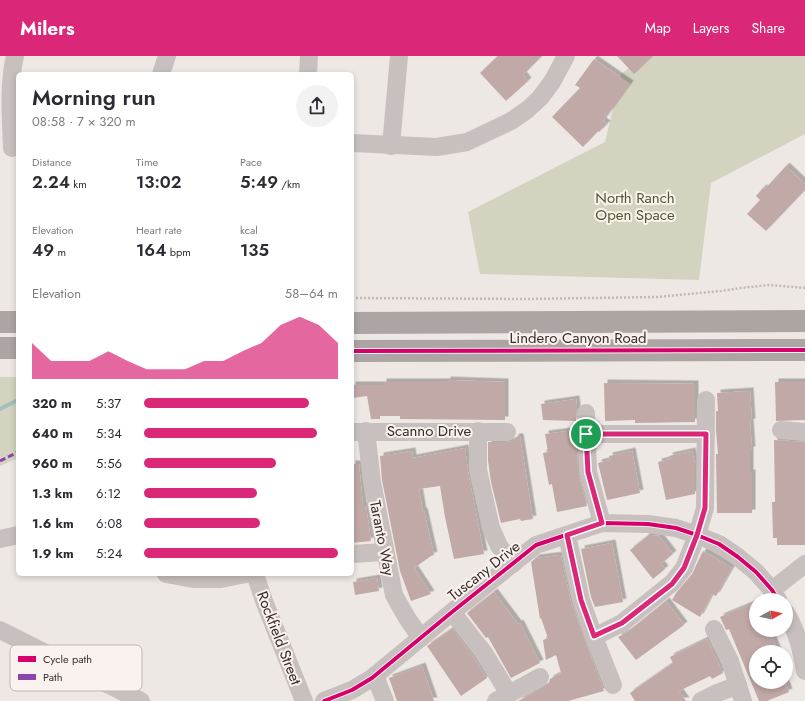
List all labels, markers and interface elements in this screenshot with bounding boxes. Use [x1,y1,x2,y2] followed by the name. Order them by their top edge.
[20,15,75,42] text: Milers
[645,18,671,38] text: Map
[693,18,729,38] text: Layers
[751,18,785,38] text: Share
[32,81,156,113] text: Morning run
[296,85,338,127] button: share
[32,112,136,131] text: 08:58 · 7 × 320 m
[32,154,71,170] text: Distance
[136,154,158,170] text: Time
[240,154,262,170] text: Pace
[32,170,70,194] text: 2.24
[136,170,181,194] text: 13:02
[240,170,278,194] text: 5:49
[70,176,87,192] text: km
[278,176,300,192] text: /km
[595,187,675,226] park label: North Ranch Open Space
[32,222,74,238] text: Elevation
[136,222,182,238] text: Heart rate
[240,222,258,238] text: kcal
[32,238,54,262] text: 49
[136,238,166,262] text: 164
[240,238,269,262] text: 135
[54,244,66,260] text: m
[166,244,191,260] text: bpm
[32,284,81,303] text: Elevation
[285,284,338,303] text: 58–64 m
[510,327,647,349] street label: Lindero Canyon Road
[32,394,72,413] text: 320 m
[96,394,121,413] text: 5:37
[569,417,603,451] pin
[387,420,471,442] street label: Scanno Drive
[575,423,597,445] icon: arrive
[32,424,73,443] text: 640 m
[96,424,122,443] text: 5:34
[32,454,73,473] text: 960 m
[96,454,122,473] text: 5:56
[32,484,73,503] text: 1.3 km
[96,484,121,503] text: 6:12
[364,498,400,578] street label: Taranto Way
[32,514,74,533] text: 1.6 km
[96,514,122,533] text: 6:08
[443,536,525,606] street label: Tuscany Drive
[32,544,74,563] text: 1.9 km
[96,544,122,563] text: 5:24
[251,588,307,688] street label: Rockfield Street
[749,593,793,637] north arrow
[749,593,793,689] map controls
[10,645,142,691] legend
[749,645,793,689] button: locate
[43,651,92,667] text: Cycle path
[43,669,62,685] text: Path

